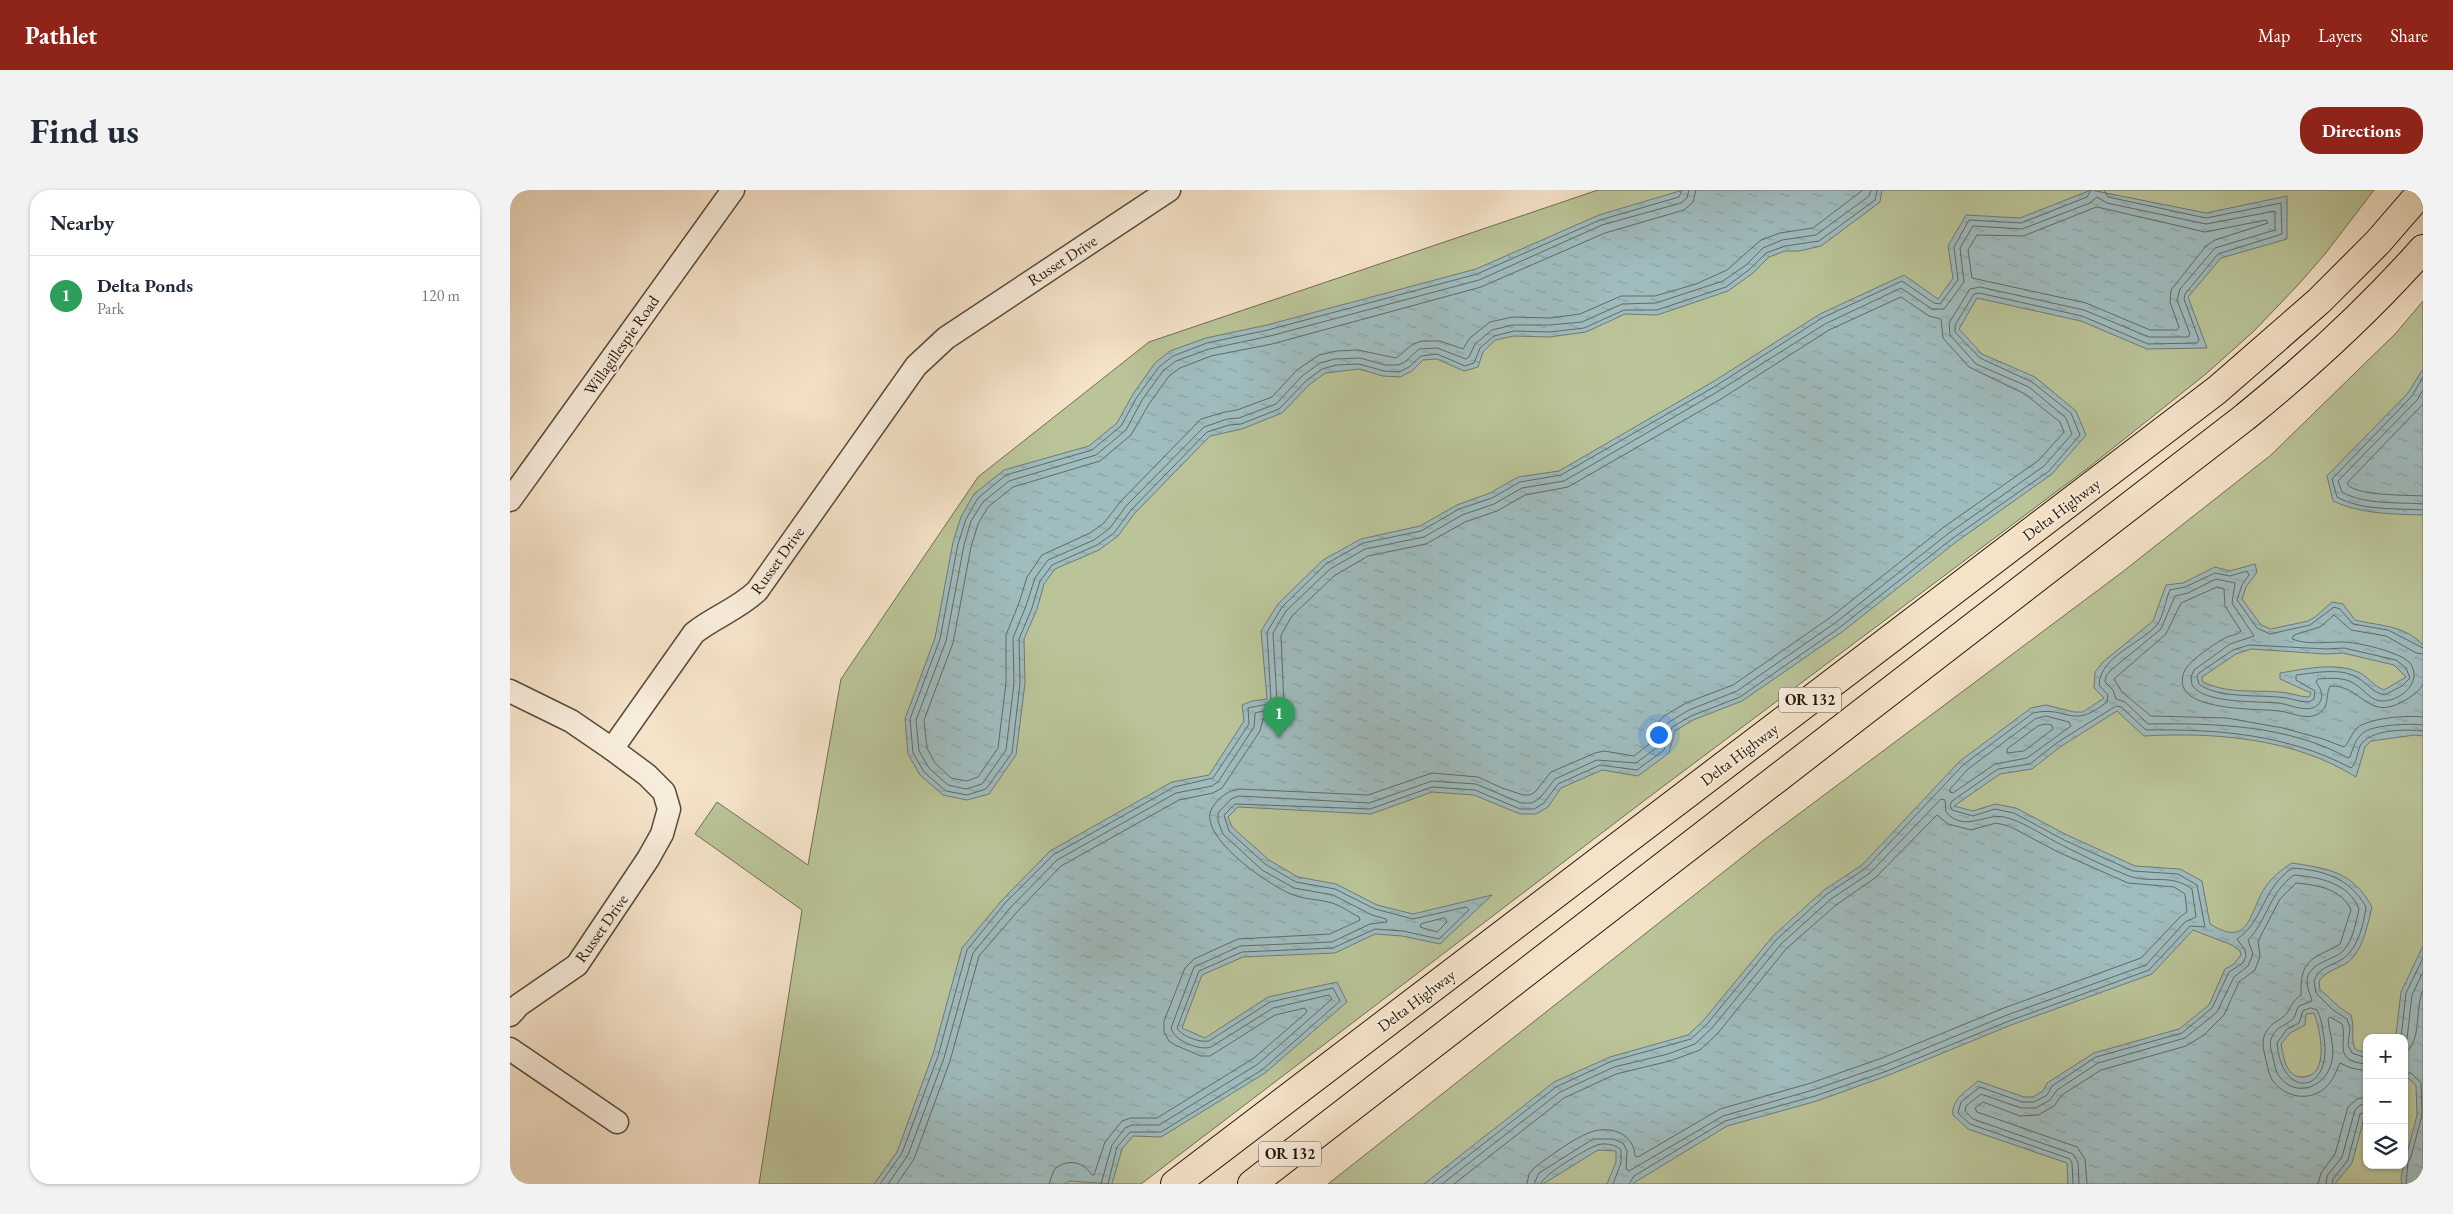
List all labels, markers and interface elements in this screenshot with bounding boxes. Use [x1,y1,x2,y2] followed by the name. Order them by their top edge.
[25,20,97,51] text: Pathlet
[2258,24,2290,47] text: Map
[2318,24,2362,47] text: Layers
[2390,24,2428,47] text: Share
[2300,107,2423,154] button: Directions
[30,108,139,153] text: Find us
[50,209,114,236] text: Nearby
[1023,230,1101,291] street label: Russet Drive
[97,273,193,298] text: Delta Ponds
[62,285,70,306] text: 1
[421,285,460,306] text: 120 m
[579,290,664,399] street label: Willagillespie Road
[97,298,124,319] text: Park
[2018,473,2105,546] street label: Delta Highway
[746,522,809,598] street label: Russet Drive
[1779,688,1841,712] road number: OR 132
[1263,697,1295,738] pin: 1
[1696,718,1783,791] street label: Delta Highway
[1646,722,1672,748] your location
[570,890,633,967] street label: Russet Drive
[1373,964,1460,1037] street label: Delta Highway
[2363,1034,2408,1169] map controls
[2363,1034,2408,1079] button: +
[2363,1079,2408,1124] button: −
[2363,1124,2408,1169] button: layers
[1259,1142,1321,1166] road number: OR 132

